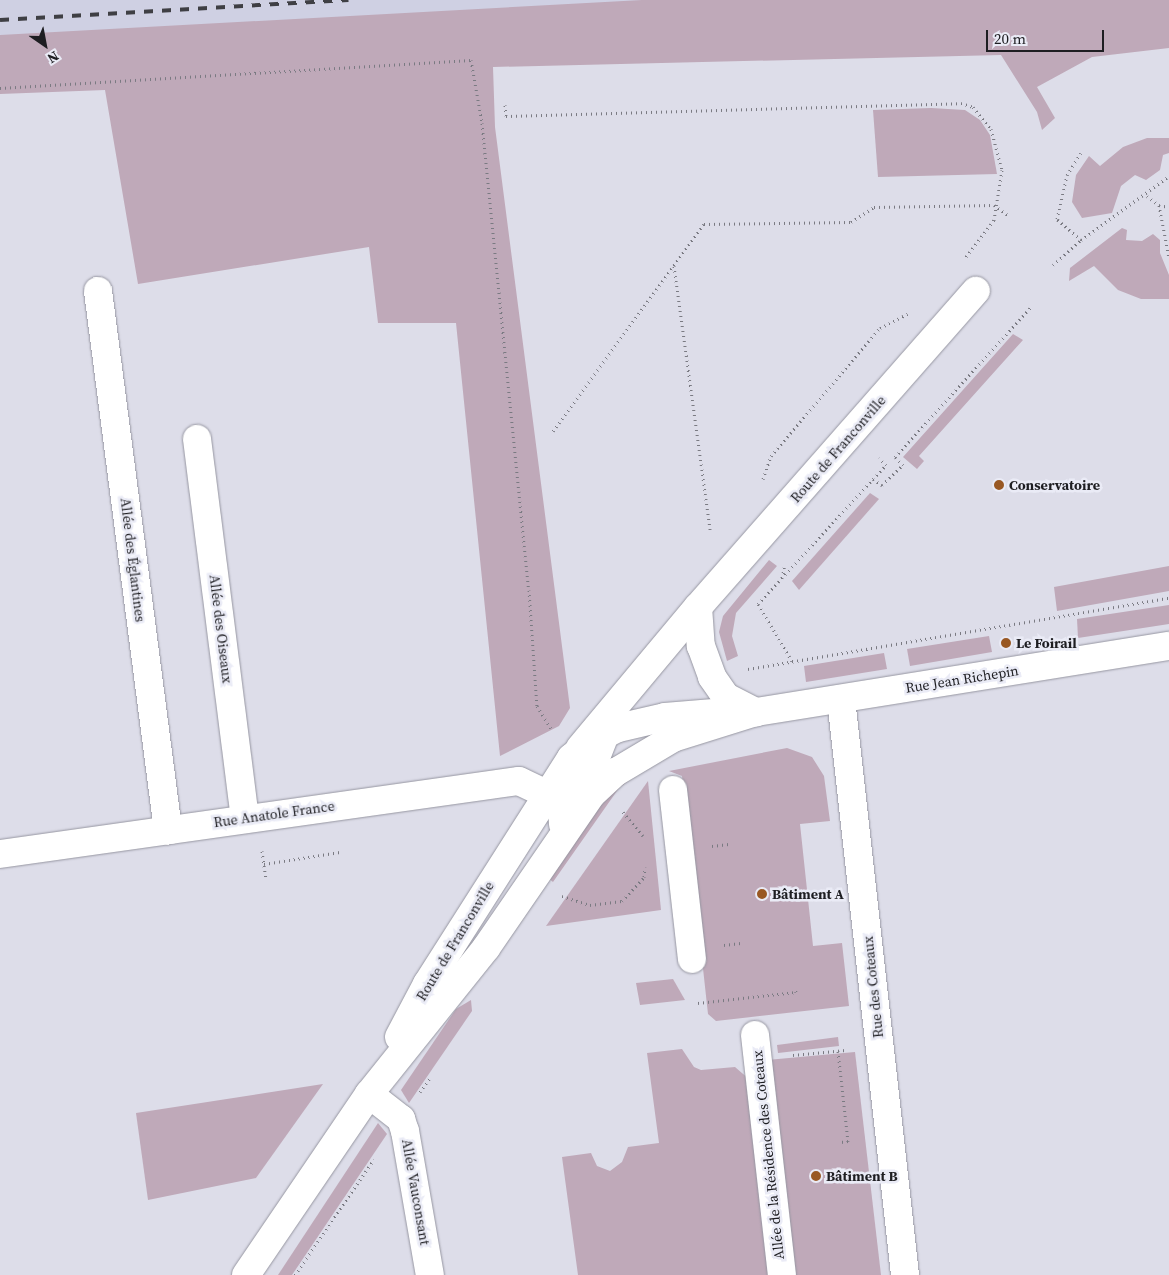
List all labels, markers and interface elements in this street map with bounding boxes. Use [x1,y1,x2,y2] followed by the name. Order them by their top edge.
[20,20,70,70] north arrow
[989,20,1106,52] scale bar
[994,28,1026,49] text: 20 m
[43,46,63,69] text: N
[787,392,889,506] street label: Route de Franconville
[1009,477,1100,493] place label: Conservatoire
[993,479,1005,491] marker: Conservatoire
[117,497,149,623] street label: Allée des Églantines
[206,574,236,684] street label: Allée des Oiseaux
[1016,635,1077,651] place label: Le Foirail
[1000,637,1012,649] marker: Le Foirail
[904,662,1020,696] street label: Rue Jean Richepin
[212,797,336,831] street label: Rue Anatole France
[413,878,497,1004] street label: Route de Franconville
[772,886,844,902] place label: Bâtiment A
[756,888,768,900] marker: Bâtiment A
[859,935,887,1039] street label: Rue des Coteaux
[749,1050,787,1260] street label: Allée de la Résidence des Coteaux
[398,1137,434,1247] street label: Allée Vauconsant
[826,1168,898,1184] place label: Bâtiment B
[810,1170,822,1182] marker: Bâtiment B

